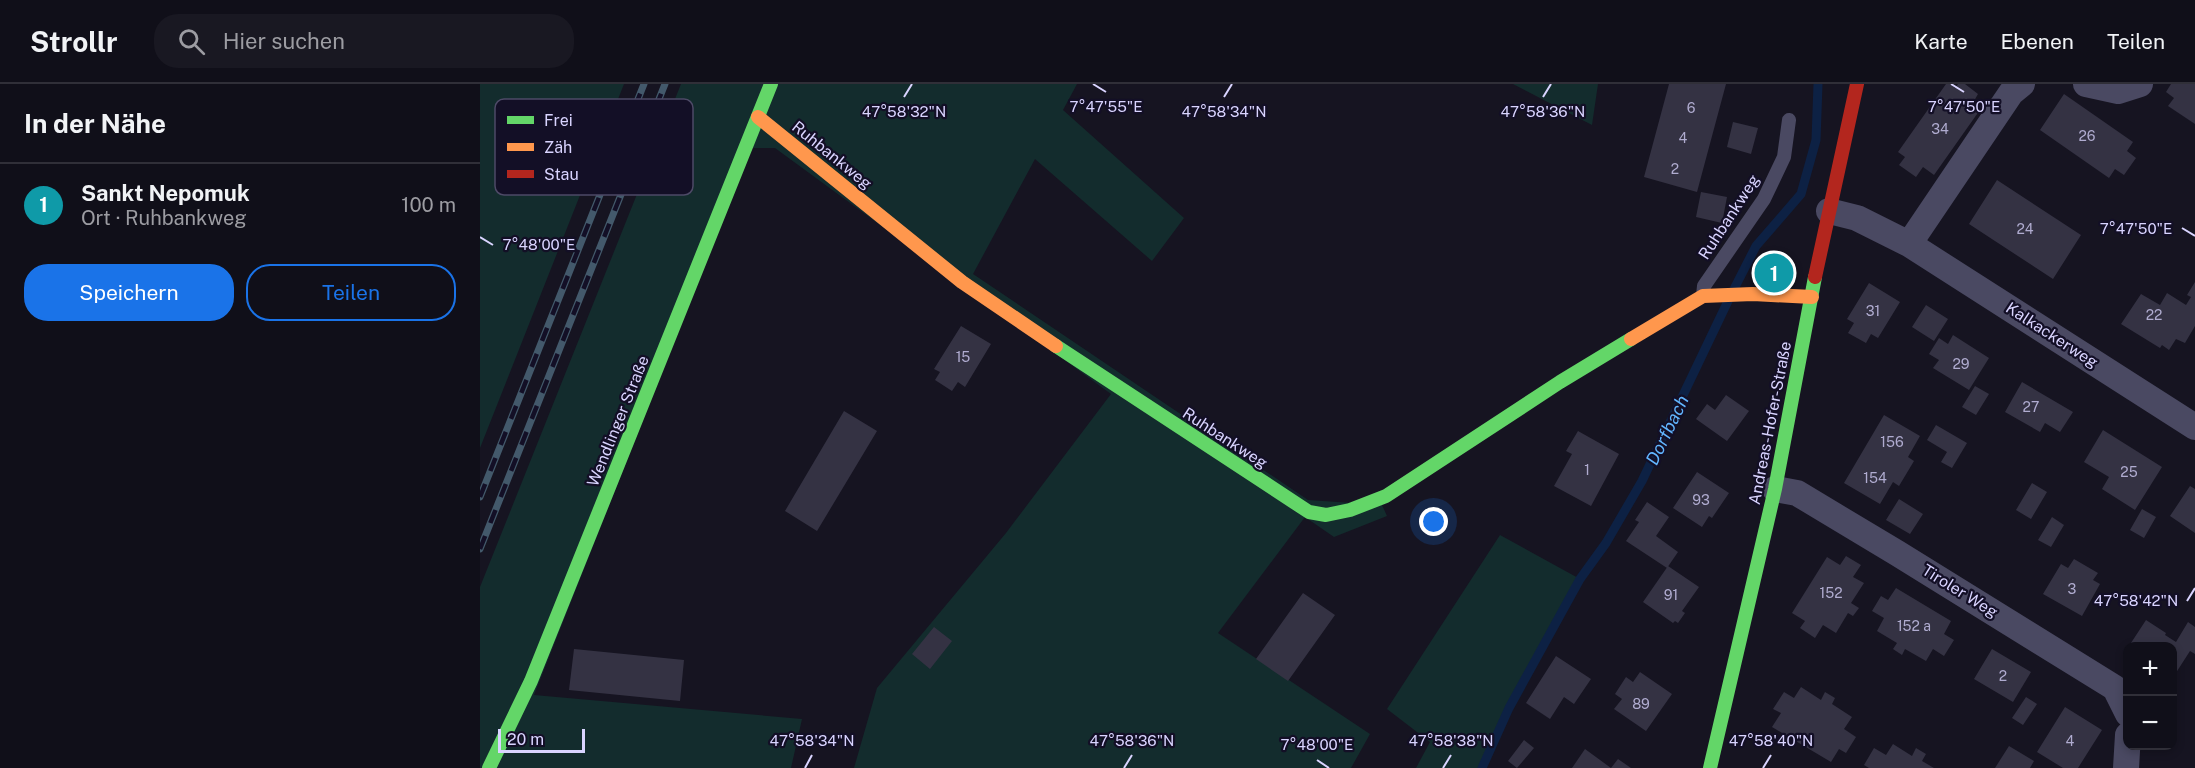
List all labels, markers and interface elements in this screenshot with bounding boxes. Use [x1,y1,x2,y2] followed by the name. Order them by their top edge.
[154,14,574,68] search box
[30,25,118,58] text: Strollr
[175,25,208,58] icon: search
[223,28,345,54] text: Hier suchen
[1914,29,1968,54] text: Karte
[2001,29,2074,54] text: Ebenen
[2107,29,2165,54] text: Teilen
[1069,98,1143,115] text: 7°47'55"E
[1928,98,2000,115] text: 7°47'50"E
[495,99,693,195] legend
[1687,100,1696,116] house number: 6
[862,103,946,120] text: 47°58'32"N
[1182,103,1266,120] text: 47°58'34"N
[1501,103,1585,120] text: 47°58'36"N
[24,108,166,139] text: In der Nähe
[544,111,573,130] text: Frei
[788,117,876,193] street label: Ruhbankweg
[1931,121,1949,137] house number: 34
[2078,128,2096,144] house number: 26
[1679,130,1688,146] house number: 4
[544,138,572,157] text: Zäh
[1671,161,1679,177] house number: 2
[544,165,579,184] text: Stau
[1695,171,1763,263] street label: Ruhbankweg
[81,180,250,206] text: Sankt Nepomuk
[39,193,48,217] text: 1
[401,193,456,217] text: 100 m
[81,206,247,230] text: Ort · Ruhbankweg
[2100,220,2172,237] text: 7°47'50"E
[2016,221,2034,237] house number: 24
[503,236,575,253] text: 7°48'00"E
[1754,250,1794,296] pin: 1
[24,264,234,321] button: Speichern
[246,264,456,321] button: Teilen
[2002,298,2102,372] street label: Kalkackerweg
[1866,303,1880,319] house number: 31
[2146,307,2162,323] house number: 22
[1745,340,1795,506] street label: Andreas-Hofer-Straße
[956,349,970,365] house number: 15
[583,353,653,489] street label: Wendlinger Straße
[1952,356,1970,372] house number: 29
[1641,392,1693,468] water label: Dorfbach
[2023,399,2039,415] house number: 27
[1179,404,1271,472] street label: Ruhbankweg
[1880,434,1904,450] house number: 156
[1584,462,1590,478] house number: 1
[2120,464,2138,480] house number: 25
[1863,470,1887,486] house number: 154
[1692,492,1710,508] house number: 93
[1419,507,1448,536] your location
[1919,560,2001,622] street label: Tiroler Weg
[2068,581,2077,597] house number: 3
[1819,585,1843,601] house number: 152
[1664,587,1678,603] house number: 91
[2094,592,2178,609] text: 47°58'42"N
[1897,618,1931,634] house number: 152 a
[2123,642,2177,750] map controls
[2123,642,2177,696] button: +
[1999,668,2007,684] house number: 2
[1632,696,1650,712] house number: 89
[2123,696,2177,750] button: −
[498,726,585,754] scale bar
[507,730,544,749] text: 20 m
[770,732,854,749] text: 47°58'34"N
[1090,732,1174,749] text: 47°58'36"N
[1408,732,1494,749] text: 47°58'38"N
[1729,732,1813,749] text: 47°58'40"N
[2066,733,2075,749] house number: 4
[1281,736,1353,753] text: 7°48'00"E

